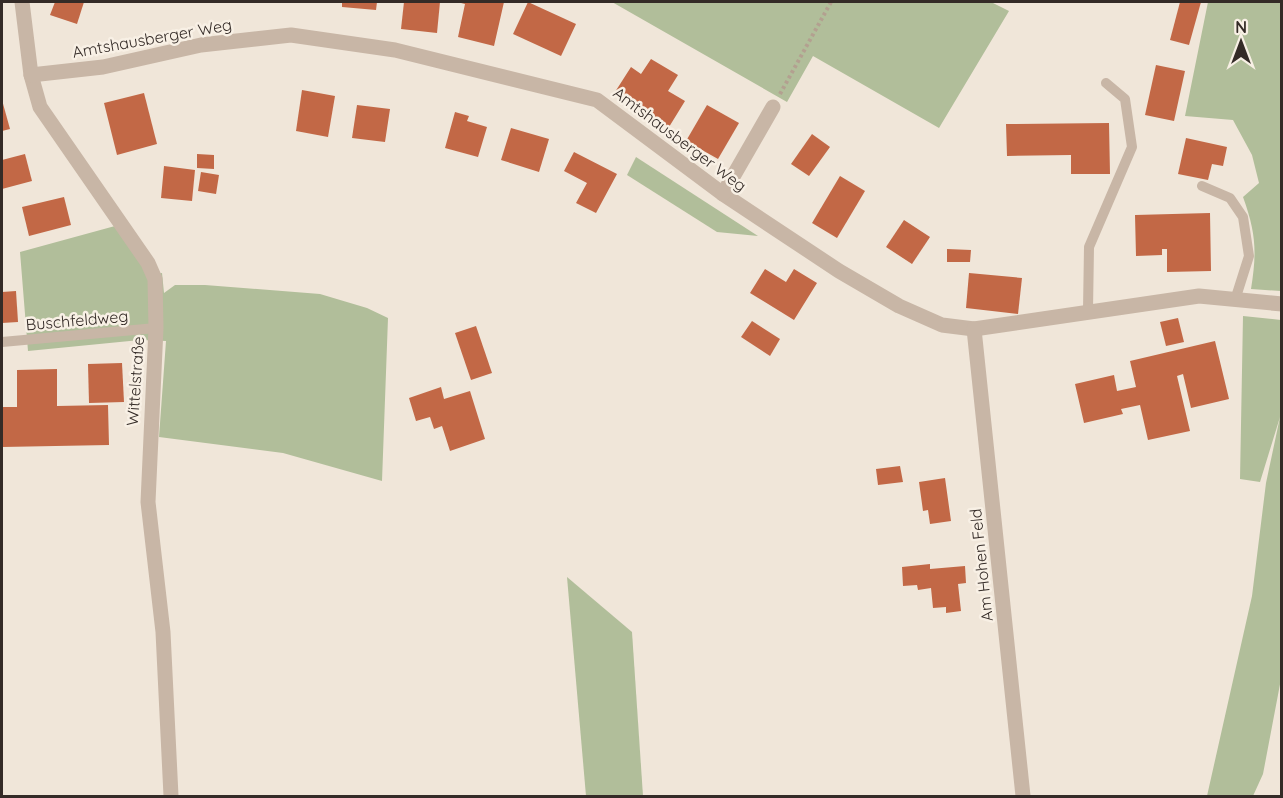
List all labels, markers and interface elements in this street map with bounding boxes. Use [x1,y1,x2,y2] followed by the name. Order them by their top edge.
[1211,12,1271,72] north arrow
[71,14,233,62] street label: Amtshausberger Weg
[1235,17,1247,37] text: N
[609,82,751,196] street label: Amtshausberger Weg
[25,306,129,334] street label: Buschfeldweg
[122,336,148,426] street label: Wittelstraße
[965,508,997,622] street label: Am Hohen Feld

